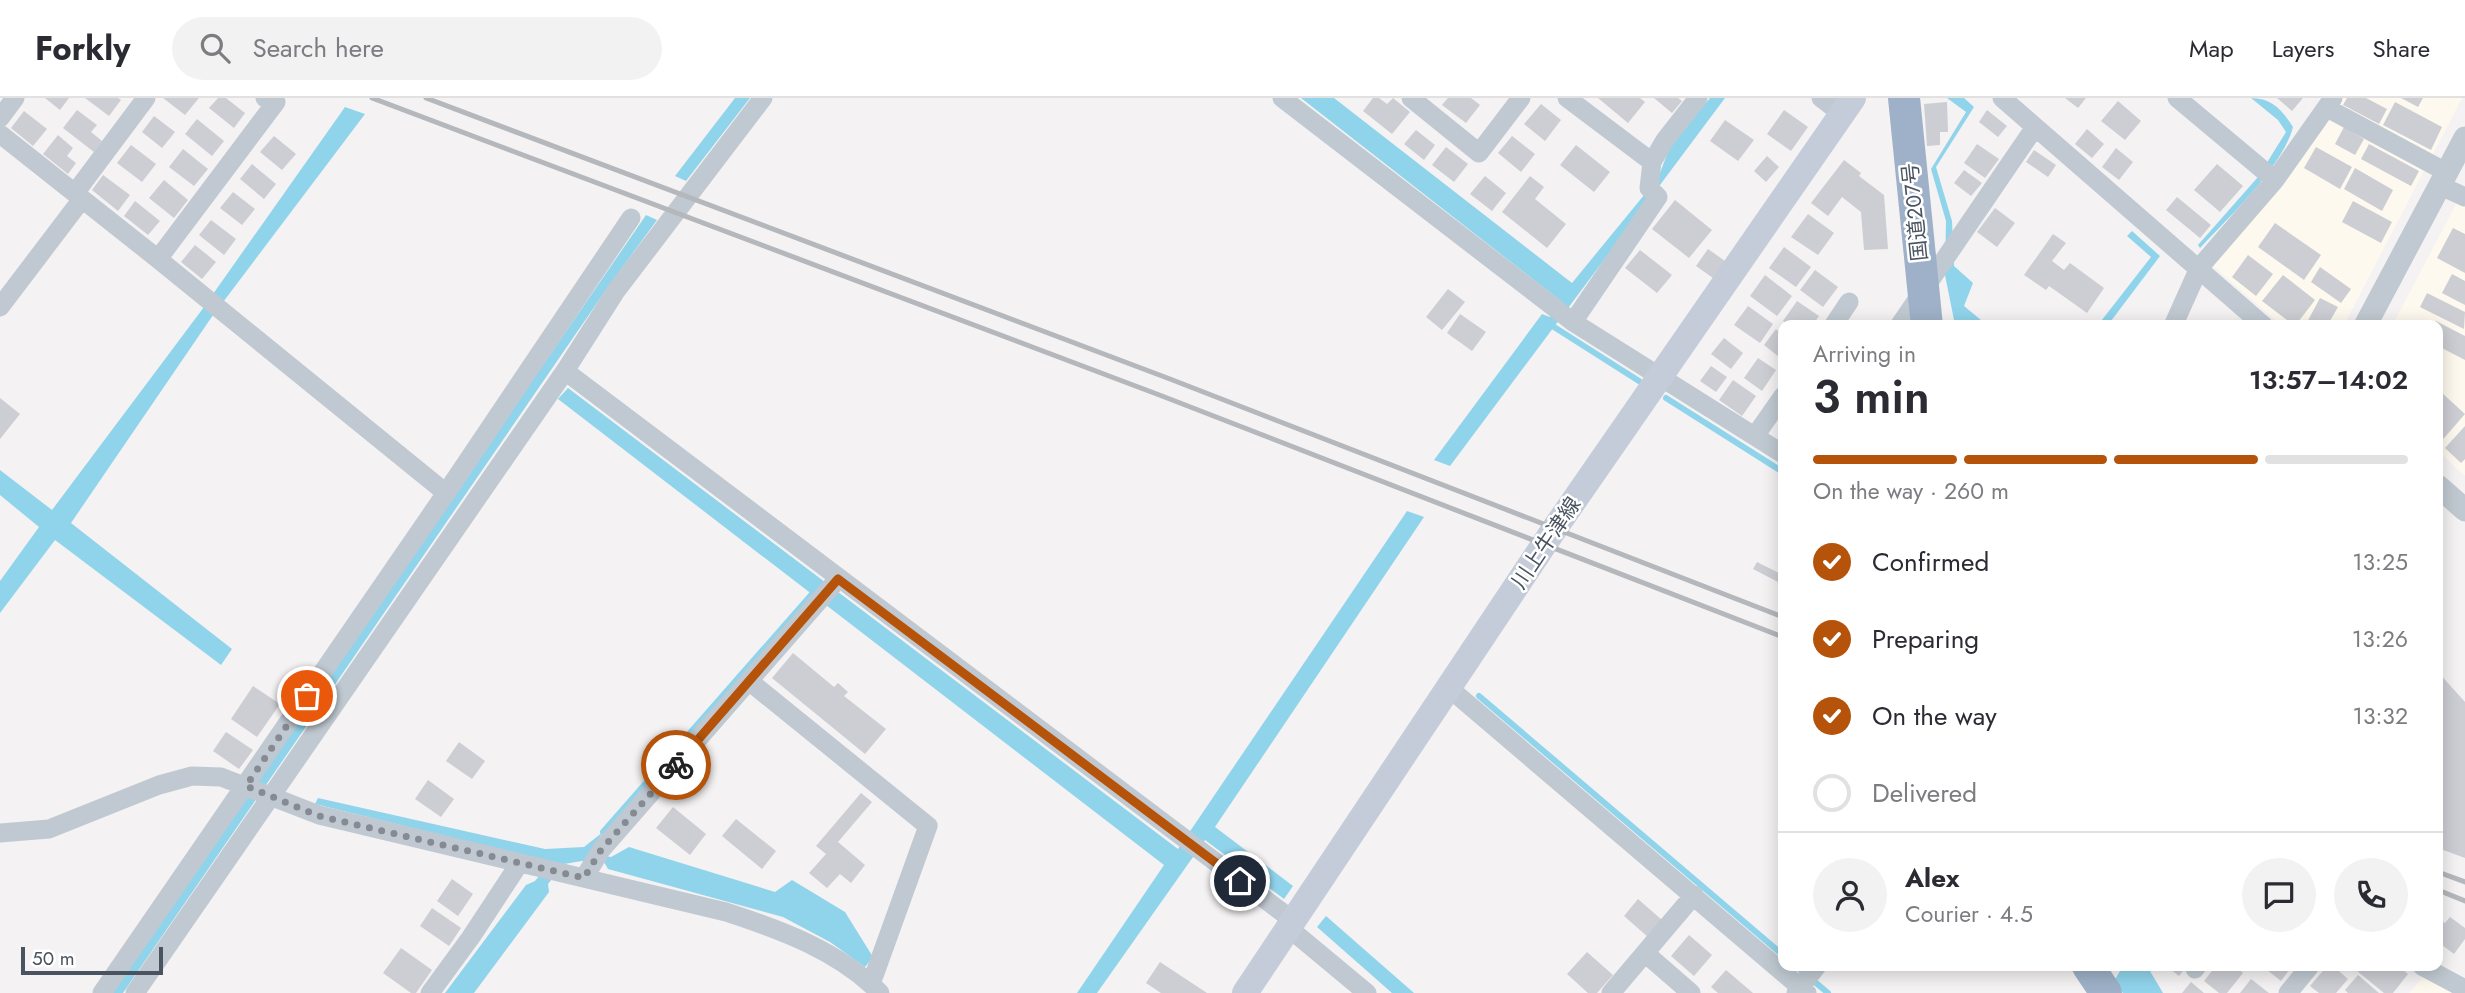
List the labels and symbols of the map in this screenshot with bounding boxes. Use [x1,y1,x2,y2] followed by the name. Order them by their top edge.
[1895,161,1935,263] street label: 国道207号
[1504,491,1588,595] street label: 川上牛津線
[277,666,337,726] pin
[641,730,711,800] courier
[1210,851,1270,911] pin
[21,944,163,976] scale bar

